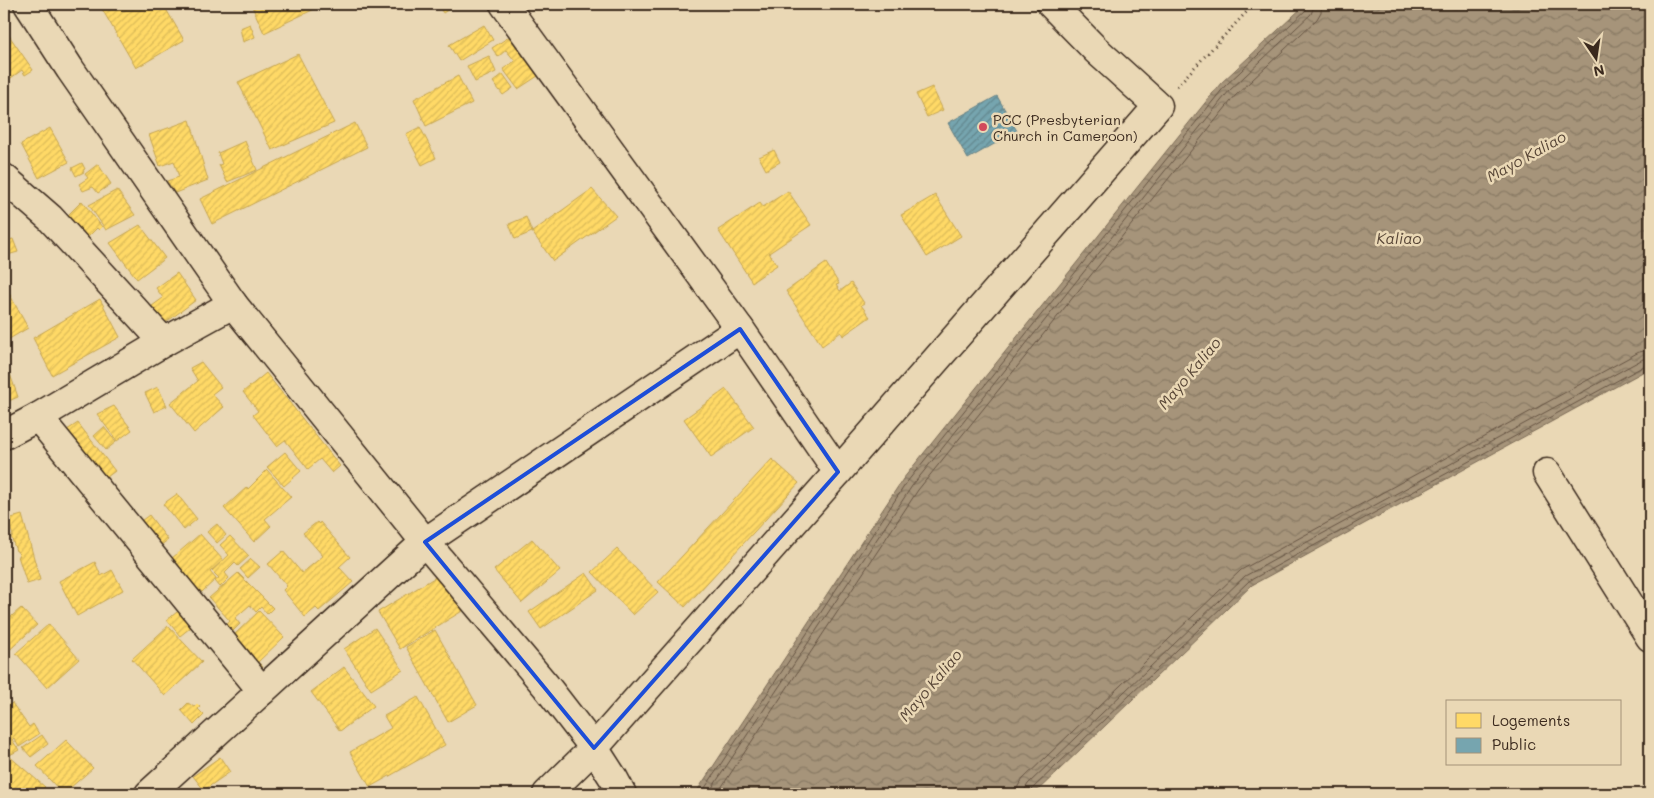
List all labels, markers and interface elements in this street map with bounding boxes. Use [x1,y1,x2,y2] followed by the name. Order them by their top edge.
[1572,32,1622,82] north arrow
[1592,61,1606,82] text: N
[993,110,1138,145] place label: PCC (Presbyterian Church in Cameroon)
[977,121,989,133] marker: PCC (Presbyterian Church in Cameroon)
[1483,126,1569,186] water label: Mayo Kaliao
[1376,228,1422,248] water label: Kaliao
[1153,333,1225,413] water label: Mayo Kaliao
[894,645,966,725] water label: Mayo Kaliao
[1446,700,1622,766] legend
[1492,710,1570,730] text: Logements
[1492,734,1536,754] text: Public

